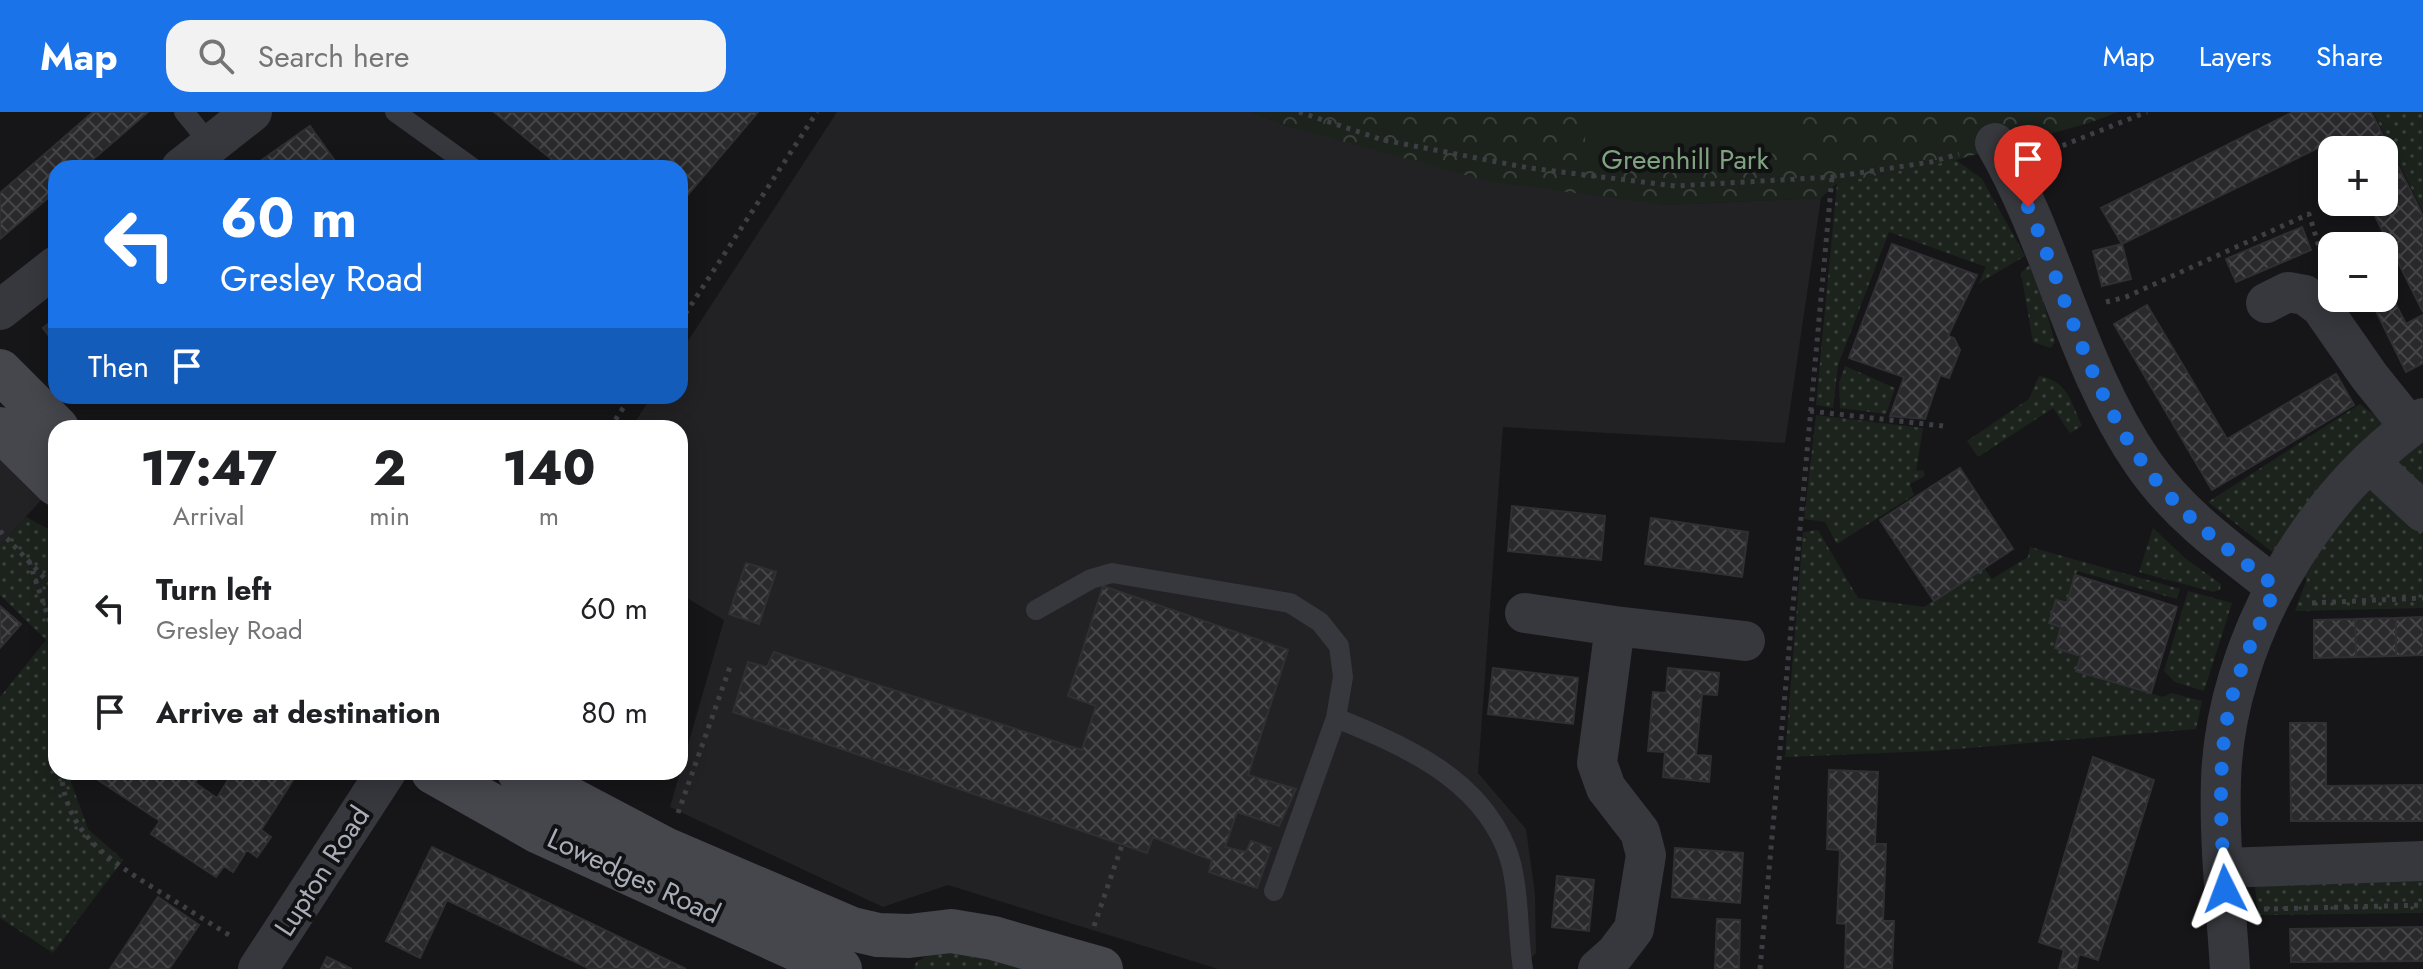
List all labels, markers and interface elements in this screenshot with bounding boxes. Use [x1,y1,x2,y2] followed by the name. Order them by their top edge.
[166,20,726,92] search box
[40,29,118,84] text: Map
[194,34,238,78] icon: search
[258,35,410,78] text: Search here
[2103,36,2155,77] text: Map
[2199,36,2272,77] text: Layers
[2316,36,2383,77] text: Share
[1994,125,2062,207] pin
[2318,136,2398,312] map controls
[2318,136,2398,216] button: +
[2006,137,2050,181] icon: arrive
[1601,139,1769,180] park label: Greenhill Park
[220,177,357,258] text: 60 m
[88,192,192,296] icon: left
[2318,232,2398,312] button: −
[220,252,423,304] text: Gresley Road
[165,344,209,388] icon: arrive
[88,345,149,388] text: Then
[140,434,277,503] text: 17:47
[373,434,406,503] text: 2
[502,434,596,503] text: 140
[173,497,244,535] text: Arrival
[369,497,410,535] text: min
[539,497,559,535] text: m
[156,568,271,611] text: Turn left
[88,586,132,630] icon: left
[580,587,648,630] text: 60 m
[156,611,303,649] text: Gresley Road
[88,690,132,734] icon: arrive
[156,691,441,734] text: Arrive at destination
[581,691,648,734] text: 80 m
[264,798,380,944] street label: Lupton Road
[541,818,727,934] street label: Lowedges Road
[2183,847,2267,931] position arrow

